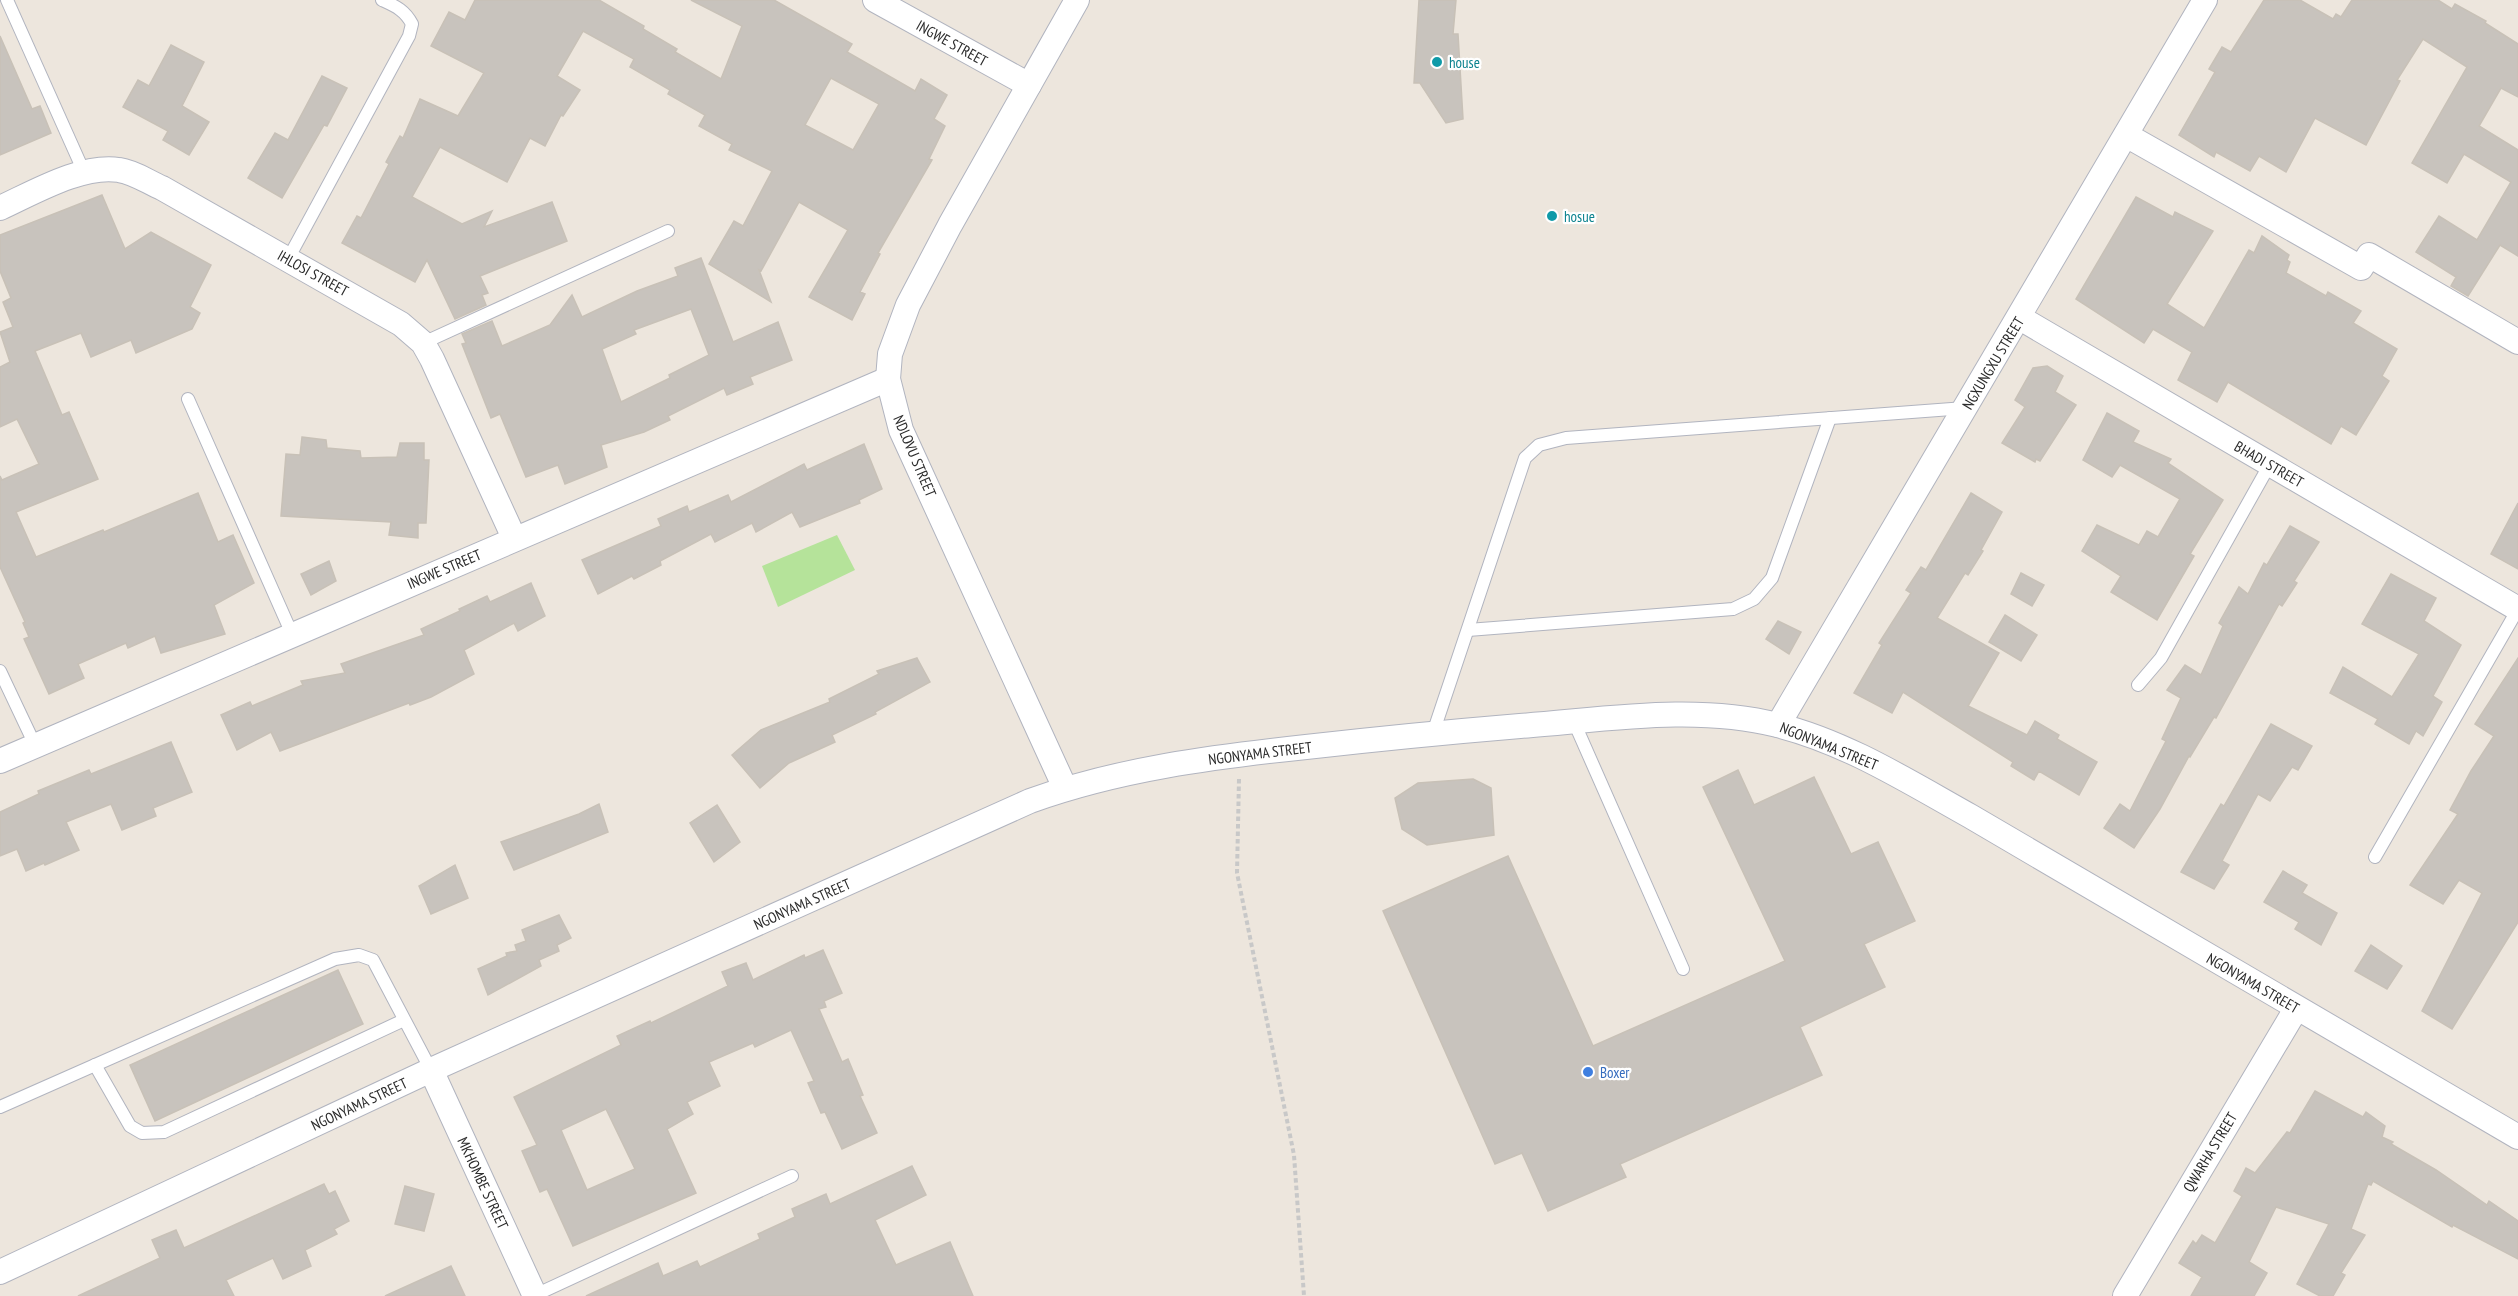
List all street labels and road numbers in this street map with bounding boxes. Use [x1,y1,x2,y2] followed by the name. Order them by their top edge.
[913,16,991,70] street label: INGWE STREET
[274,246,352,300] street label: IHLOSI STREET
[1958,313,2028,413] street label: NGXUNGXU STREET
[889,412,941,500] street label: NDLOVU STREET
[2231,437,2307,492] street label: BHADI STREET
[404,545,484,593] street label: INGWE STREET
[1777,718,1881,774] street label: NGONYAMA STREET
[1207,737,1313,769] street label: NGONYAMA STREET
[751,874,854,934] street label: NGONYAMA STREET
[2203,949,2303,1017] street label: NGONYAMA STREET
[308,1073,410,1135] street label: NGONYAMA STREET
[2179,1108,2241,1195] street label: QWARHA STREET
[453,1134,513,1232] street label: MKHOMBE STREET

